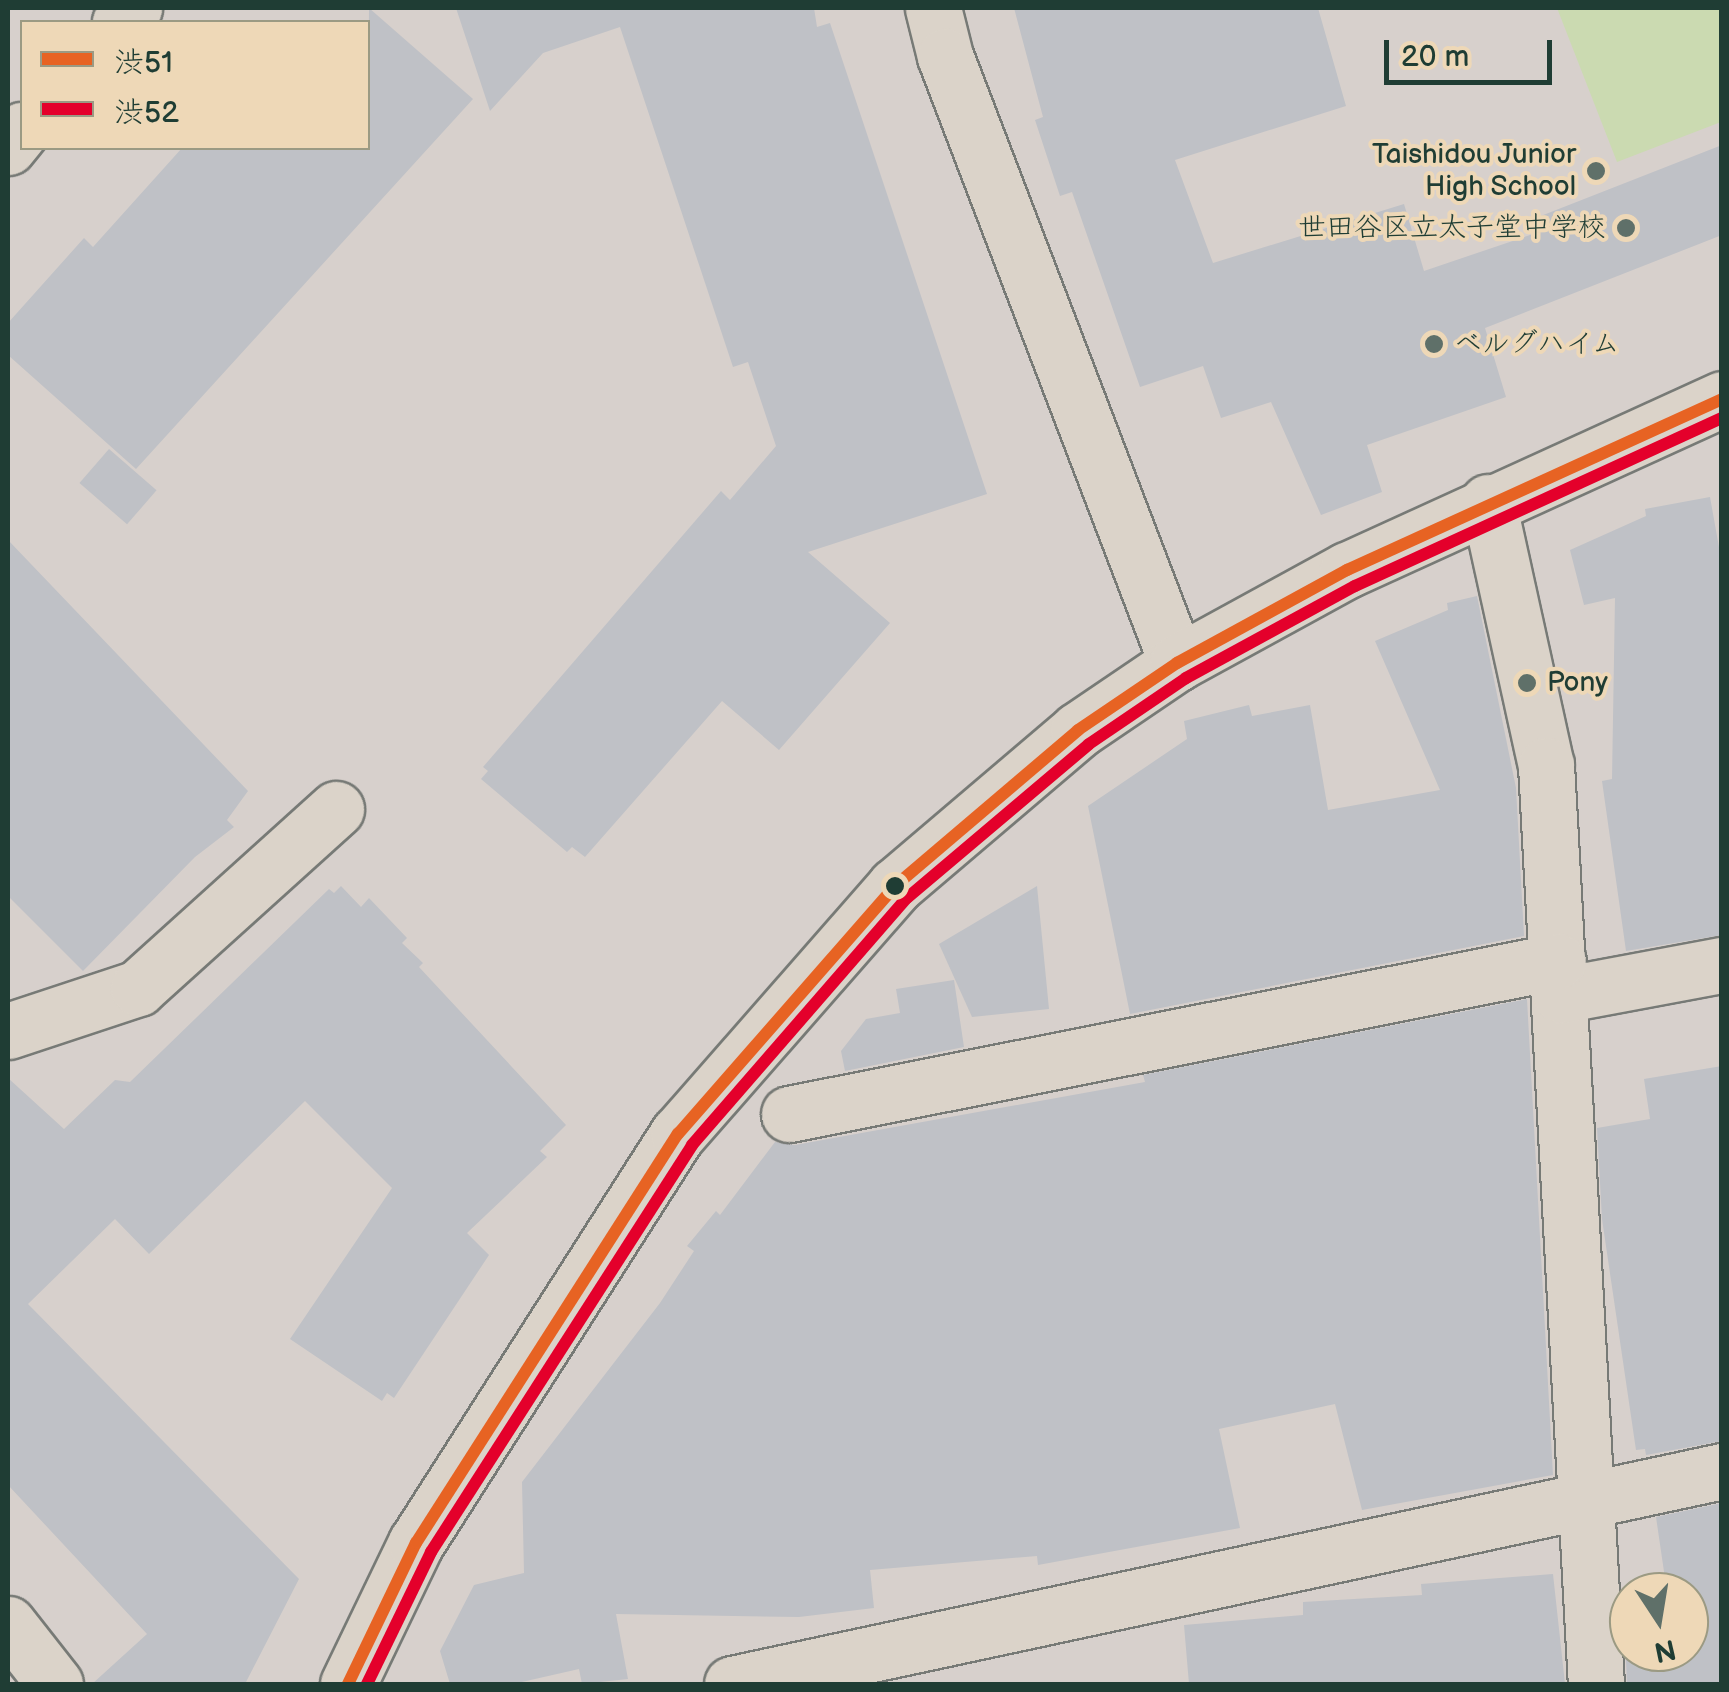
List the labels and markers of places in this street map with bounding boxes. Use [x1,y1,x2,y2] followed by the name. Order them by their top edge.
[1370,138,1576,204] place label: Taishidou Junior High School
[1585,160,1607,182] marker: Taishidou Junior High School
[1298,211,1606,245] place label: 世田谷区立太子堂中学校
[1615,217,1637,239] marker: 世田谷区立太子堂中学校
[1454,327,1622,361] place label: ベルグハイム
[1423,333,1445,355] marker: ベルグハイム
[1547,666,1608,700] place label: Pony
[1516,672,1538,694] marker: Pony
[885,876,905,896] unlabelled marker

